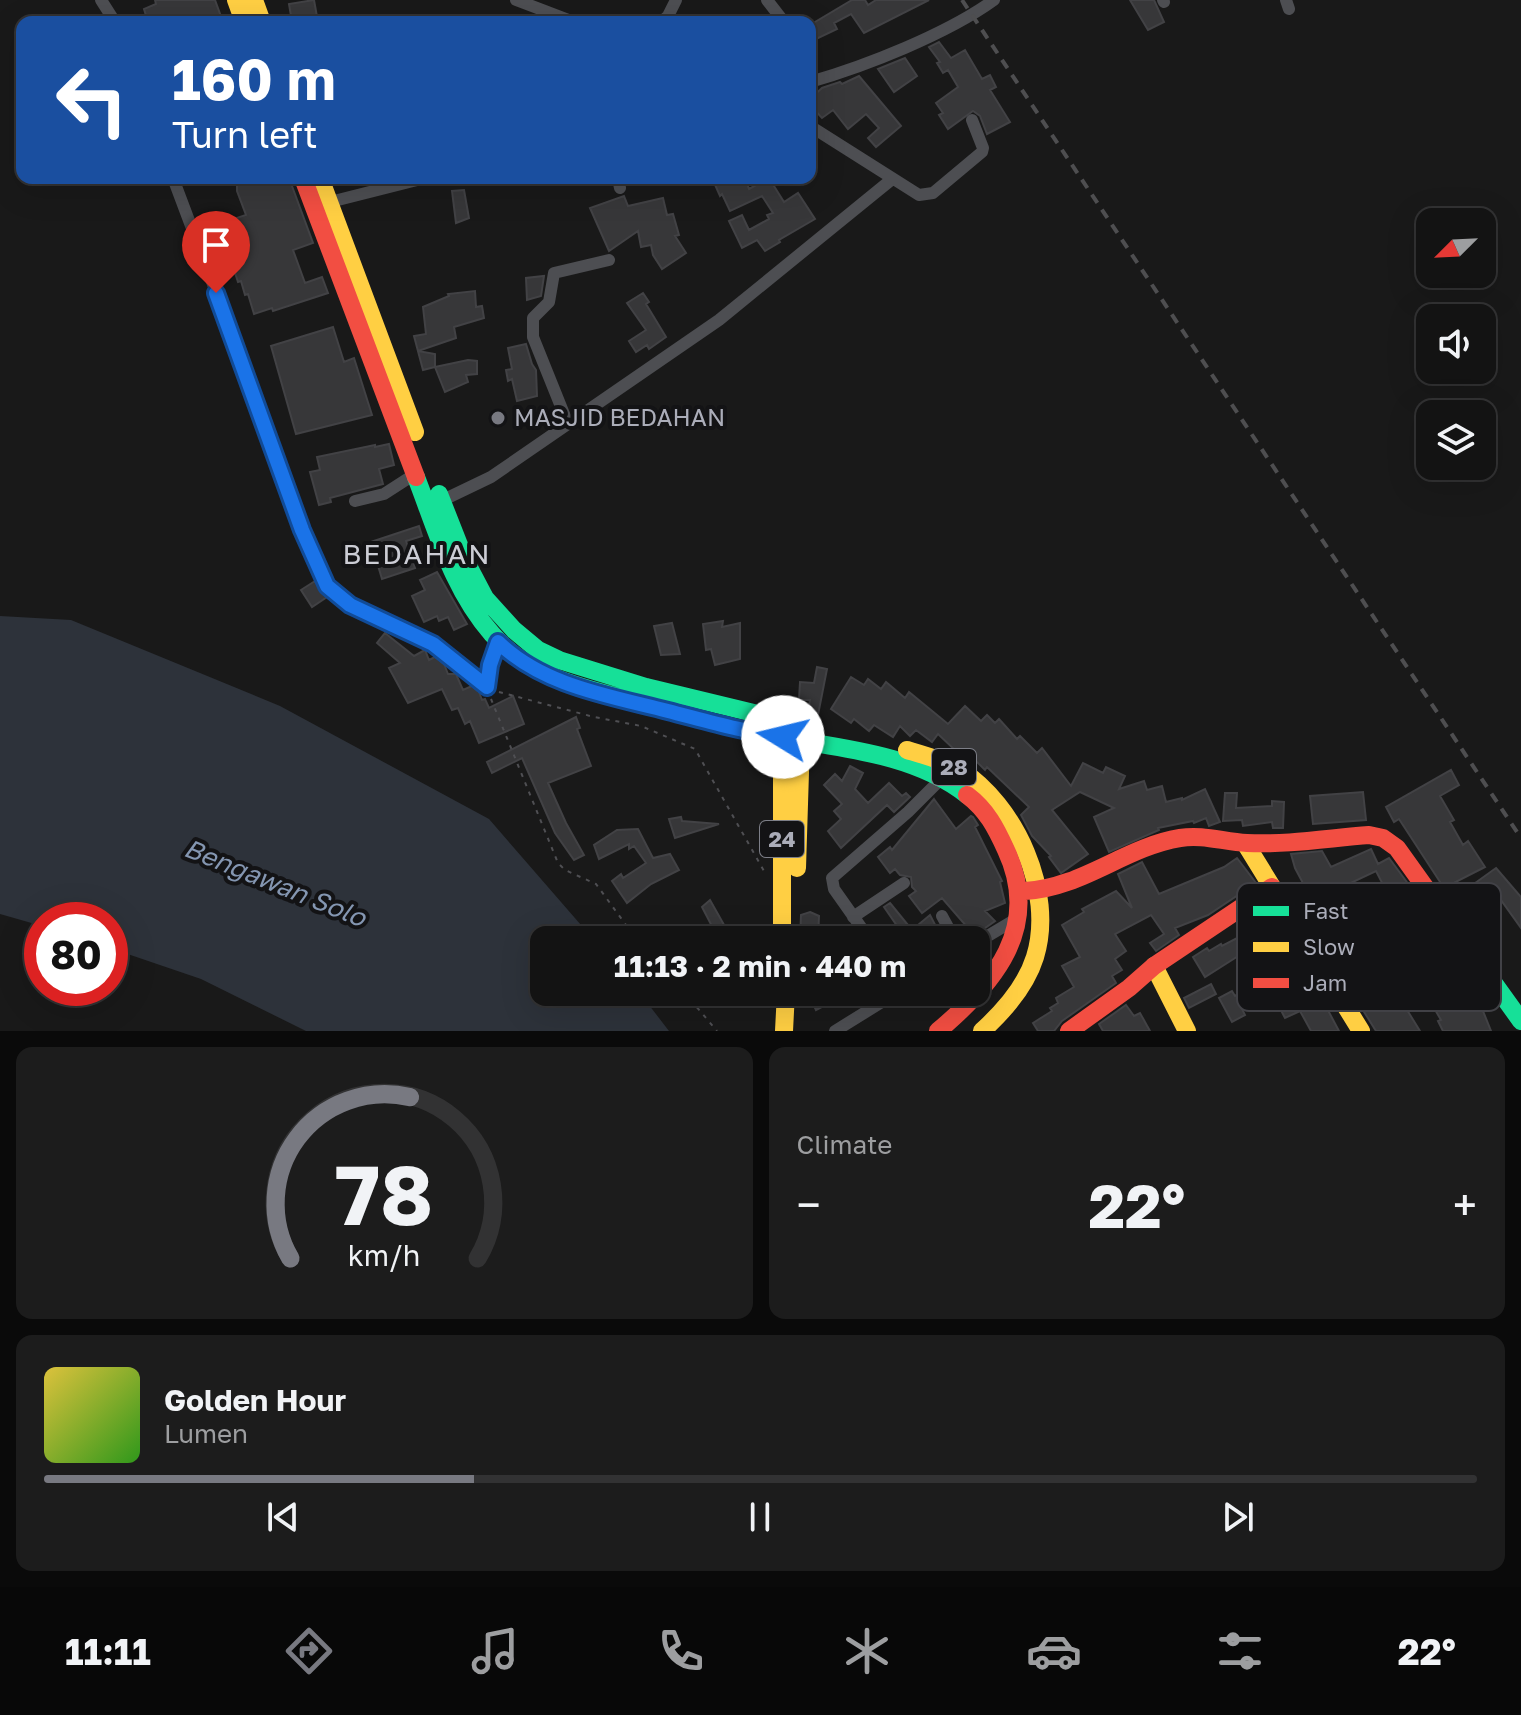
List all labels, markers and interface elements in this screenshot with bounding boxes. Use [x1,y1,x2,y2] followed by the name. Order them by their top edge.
[172,45,336,112] text: 160 m
[40,48,144,152] icon: left
[172,113,318,156] text: Turn left
[1416,208,1496,288] north arrow
[1416,208,1496,480] map controls
[182,211,250,293] pin
[194,223,238,267] icon: arrive
[1416,304,1496,384] button: sound
[1416,400,1496,480] button: layers
[514,402,725,431] place label: MASJID BEDAHAN
[489,409,507,427] marker: MASJID BEDAHAN
[343,537,491,570] district label: BEDAHAN
[741,695,825,779] position arrow
[932,749,976,785] road number: 28
[760,821,804,857] road number: 24
[180,832,372,933] water label: Bengawan Solo
[1237,883,1501,1011] legend
[1303,897,1349,924] text: Fast
[24,902,128,1006] speed limit sign: 80
[1303,933,1355,960] text: Slow
[614,948,906,984] text: 11:13 · 2 min · 440 m
[1303,969,1347,996] text: Jam
[797,1129,892,1160] text: Climate
[335,1143,434,1243] text: 78
[1088,1169,1185,1241] text: 22°
[797,1178,821,1231] text: −
[1453,1178,1477,1231] text: +
[348,1238,421,1272] text: km/h
[164,1382,346,1418] text: Golden Hour
[164,1418,248,1449] text: Lumen
[261,1495,305,1539] icon: previous
[738,1495,782,1539] icon: pause
[1216,1495,1260,1539] icon: next
[281,1623,337,1679] icon: directions
[467,1623,523,1679] icon: music
[653,1623,709,1679] icon: phone
[839,1623,895,1679] icon: climate
[1026,1623,1082,1679] icon: car
[1212,1623,1268,1679] icon: filters
[65,1630,151,1673] text: 11:11
[1398,1630,1456,1673] text: 22°

